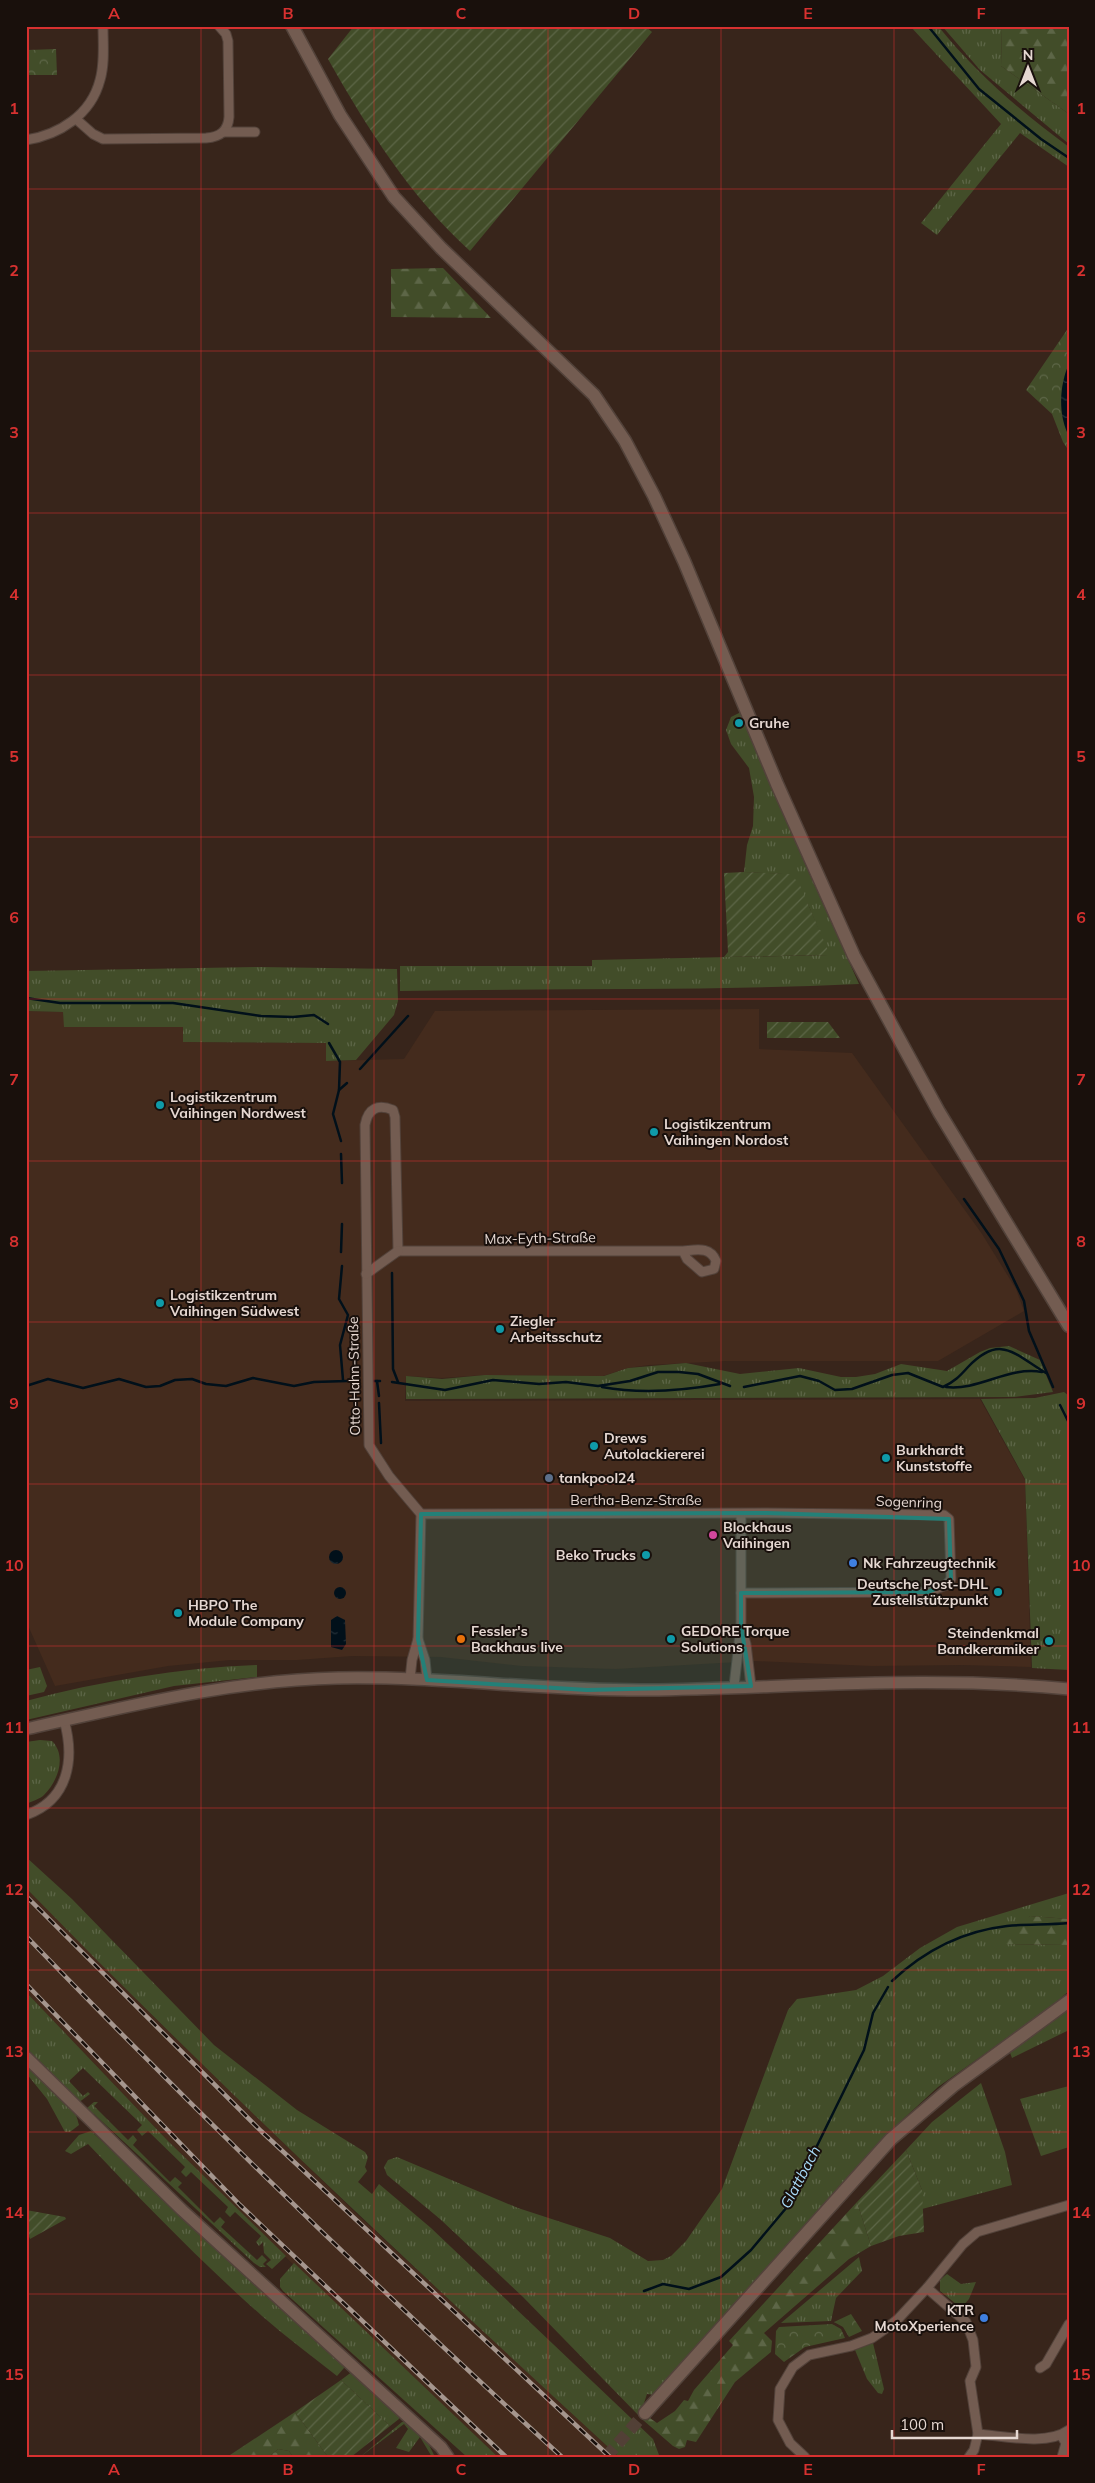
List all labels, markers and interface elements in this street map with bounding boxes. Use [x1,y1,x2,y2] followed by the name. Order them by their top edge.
[108,3,120,23] text: A
[282,3,294,23] text: B
[456,3,467,23] text: C
[628,3,640,23] text: D
[803,3,813,23] text: E
[976,3,986,23] text: F
[1002,42,1052,92] north arrow
[1023,46,1033,64] text: N
[9,98,19,118] text: 1
[1076,98,1086,118] text: 1
[9,260,19,280] text: 2
[1076,260,1086,280] text: 2
[9,422,19,442] text: 3
[1076,422,1086,442] text: 3
[9,584,19,604] text: 4
[1076,584,1086,604] text: 4
[749,714,790,732] place label: Gruhe
[733,717,745,729] marker: Gruhe
[9,746,19,766] text: 5
[1076,746,1086,766] text: 5
[9,907,19,927] text: 6
[1076,907,1086,927] text: 6
[9,1069,19,1089] text: 7
[1076,1069,1086,1089] text: 7
[169,1088,307,1122] place label: Logistikzentrum Vaihingen Nordwest
[154,1099,166,1111] marker: Logistikzentrum Vaihingen Nordwest
[663,1115,789,1149] place label: Logistikzentrum Vaihingen Nordost
[648,1126,660,1138] marker: Logistikzentrum Vaihingen Nordost
[484,1228,596,1248] street label: Max-Eyth-Straße
[9,1231,19,1251] text: 8
[1076,1231,1086,1251] text: 8
[169,1286,300,1320] place label: Logistikzentrum Vaihingen Südwest
[154,1297,166,1309] marker: Logistikzentrum Vaihingen Südwest
[510,1312,602,1346] place label: Ziegler Arbeitsschutz
[344,1316,364,1436] street label: Otto-Hahn-Straße
[494,1323,506,1335] marker: Ziegler Arbeitsschutz
[9,1393,19,1413] text: 9
[1076,1393,1086,1413] text: 9
[604,1429,705,1463] place label: Drews Autolackiererei
[588,1440,600,1452] marker: Drews Autolackiererei
[896,1441,972,1475] place label: Burkhardt Kunststoffe
[880,1452,892,1464] marker: Burkhardt Kunststoffe
[559,1469,635,1487] place label: tankpool24
[543,1472,555,1484] marker: tankpool24
[570,1491,702,1509] street label: Bertha-Benz-Straße
[876,1492,942,1512] street label: Sogenring
[722,1518,792,1552] place label: Blockhaus Vaihingen
[707,1529,719,1541] marker: Blockhaus Vaihingen
[556,1546,636,1564] place label: Beko Trucks
[640,1549,652,1561] marker: Beko Trucks
[863,1554,996,1572] place label: Nk Fahrzeugtechnik
[4,1555,24,1575] text: 10
[1071,1555,1091,1575] text: 10
[847,1557,859,1569] marker: Nk Fahrzeugtechnik
[857,1575,989,1609] place label: Deutsche Post-DHL Zustellstützpunkt
[992,1586,1004,1598] marker: Deutsche Post-DHL Zustellstützpunkt
[188,1596,304,1630] place label: HBPO The Module Company
[172,1607,184,1619] marker: HBPO The Module Company
[471,1622,563,1656] place label: Fessler's Backhaus live
[681,1622,790,1656] place label: GEDORE Torque Solutions
[937,1624,1039,1658] place label: Steindenkmal Bandkeramiker
[455,1633,467,1645] marker: Fessler's Backhaus live
[665,1633,677,1645] marker: GEDORE Torque Solutions
[1043,1635,1055,1647] marker: Steindenkmal Bandkeramiker
[4,1717,24,1737] text: 11
[1071,1717,1091,1737] text: 11
[4,1879,24,1899] text: 12
[1071,1879,1091,1899] text: 12
[4,2041,24,2061] text: 13
[1071,2041,1091,2061] text: 13
[776,2142,824,2212] water label: Glattbach
[4,2202,24,2222] text: 14
[1071,2202,1091,2222] text: 14
[874,2301,974,2335] place label: KTR MotoXperience
[978,2312,990,2324] marker: KTR MotoXperience
[4,2364,24,2384] text: 15
[1071,2364,1091,2384] text: 15
[892,2408,1018,2440] scale bar
[900,2415,944,2434] text: 100 m
[108,2459,120,2479] text: A
[282,2459,294,2479] text: B
[456,2459,467,2479] text: C
[628,2459,640,2479] text: D
[803,2459,813,2479] text: E
[976,2459,986,2479] text: F

